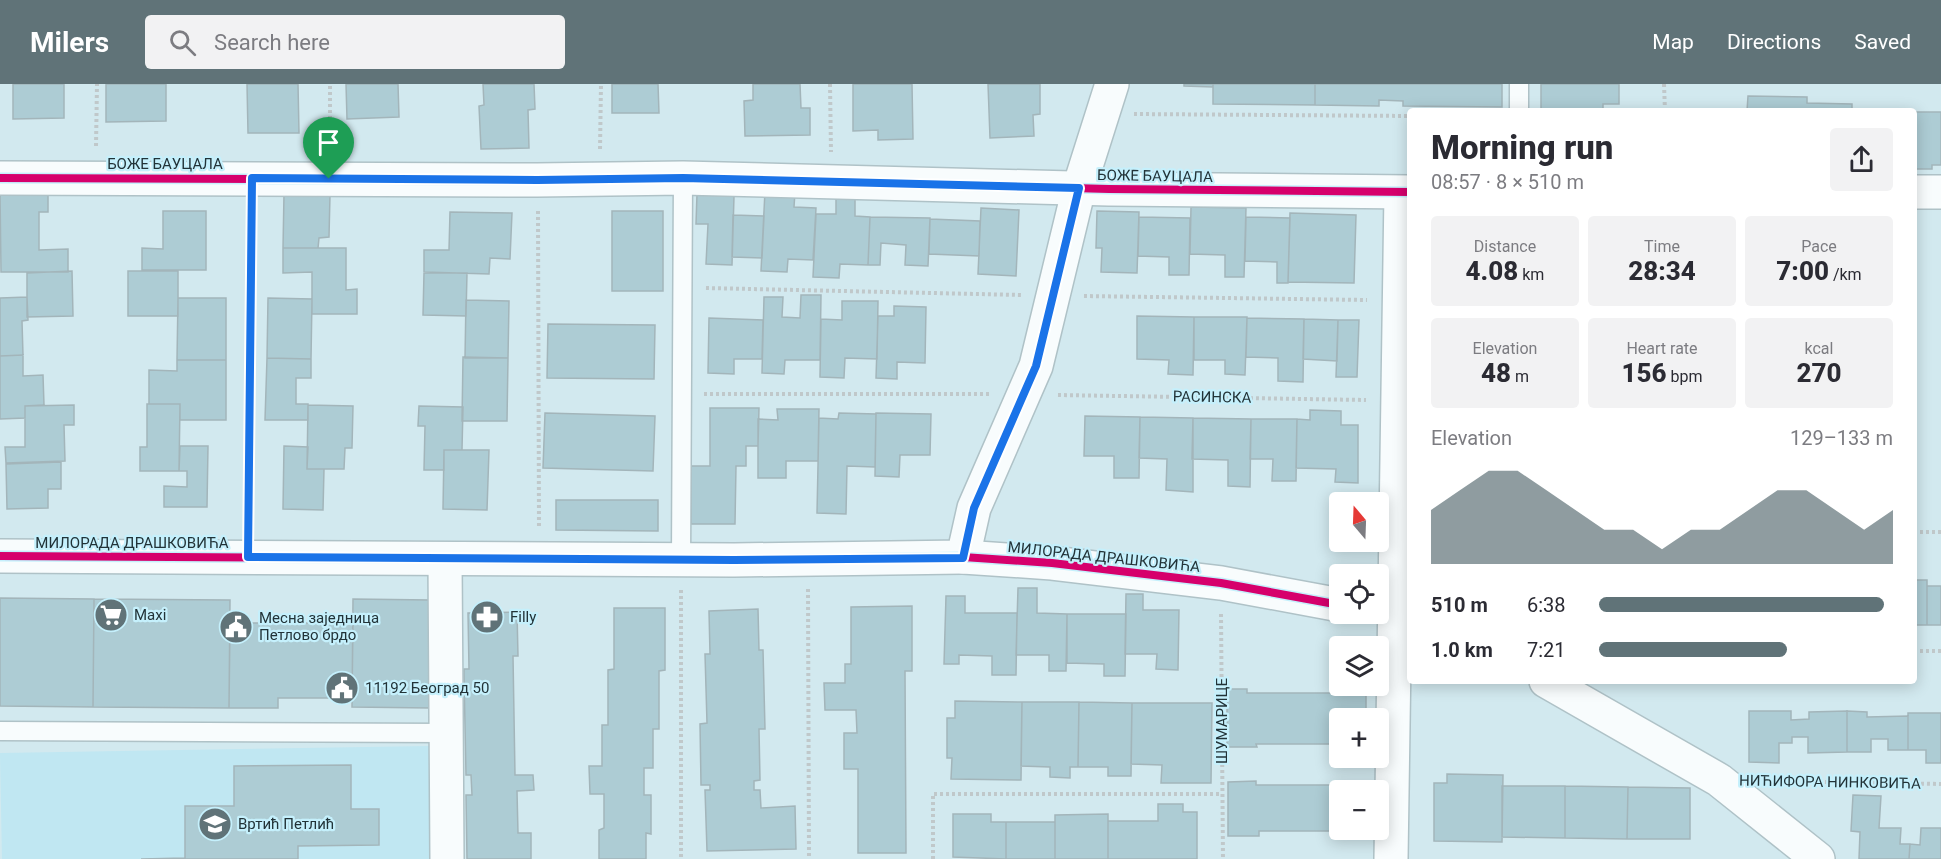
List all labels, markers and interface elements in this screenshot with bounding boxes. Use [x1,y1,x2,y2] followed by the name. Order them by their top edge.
[145,15,565,69] search box
[30,26,109,59] text: Milers
[166,26,199,59] icon: search
[214,30,330,55] text: Search here
[1652,30,1694,54] text: Map
[1727,30,1821,54] text: Directions
[1854,30,1911,54] text: Saved
[303,117,354,179] pin
[312,126,345,159] icon: arrive
[1431,128,1613,167] text: Morning run
[1830,128,1893,191] button: share
[107,155,223,173] street label: БОЖЕ БАУЦАЛА
[1097,166,1213,186] street label: БОЖЕ БАУЦАЛА
[1431,170,1584,194] text: 08:57 · 8 × 510 m
[1474,237,1536,256] text: Distance
[1644,237,1680,256] text: Time
[1801,237,1837,256] text: Pace
[1466,256,1518,286] text: 4.08
[1628,256,1696,286] text: 28:34
[1776,256,1829,286] text: 7:00
[1518,265,1544,284] text: km
[1829,265,1862,284] text: /km
[1473,339,1537,358] text: Elevation
[1626,339,1698,358] text: Heart rate
[1805,339,1833,358] text: kcal
[1481,358,1511,388] text: 48
[1622,358,1667,388] text: 156
[1797,358,1841,388] text: 270
[1511,367,1529,386] text: m
[1667,367,1702,386] text: bpm
[1173,387,1252,407] street label: РАСИНСКА
[1431,426,1512,450] text: Elevation
[1790,426,1893,450] text: 129–133 m
[1329,492,1389,552] north arrow
[1329,492,1389,840] map controls
[35,534,229,552] street label: МИЛОРАДА ДРАШКОВИЋА
[1007,538,1201,576] street label: МИЛОРАДА ДРАШКОВИЋА
[1329,564,1389,624] button: locate
[1431,593,1488,617] text: 510 m
[1527,593,1566,617] text: 6:38
[93,597,129,633] supermarket icon: Maxi
[469,599,505,635] pharmacy icon: Filly
[134,606,166,624] place label: Maxi
[510,608,536,626] place label: Filly
[218,609,254,645] public building icon: Месна заједница Петлово брдо
[259,609,379,644] place label: Месна заједница Петлово брдо
[1329,636,1389,696] button: layers
[1431,638,1493,662] text: 1.0 km
[1527,638,1566,662] text: 7:21
[324,670,360,706] public building icon: 11192 Београд 50
[1213,677,1231,764] street label: ШУМАРИЦЕ
[365,679,489,697] place label: 11192 Београд 50
[1329,708,1389,768] button: +
[1739,771,1921,793] street label: НИЋИФОРА НИНКОВИЋА
[1329,780,1389,840] button: −
[197,806,233,842] school or university icon: Вртић Петлић
[238,815,334,833] place label: Вртић Петлић

